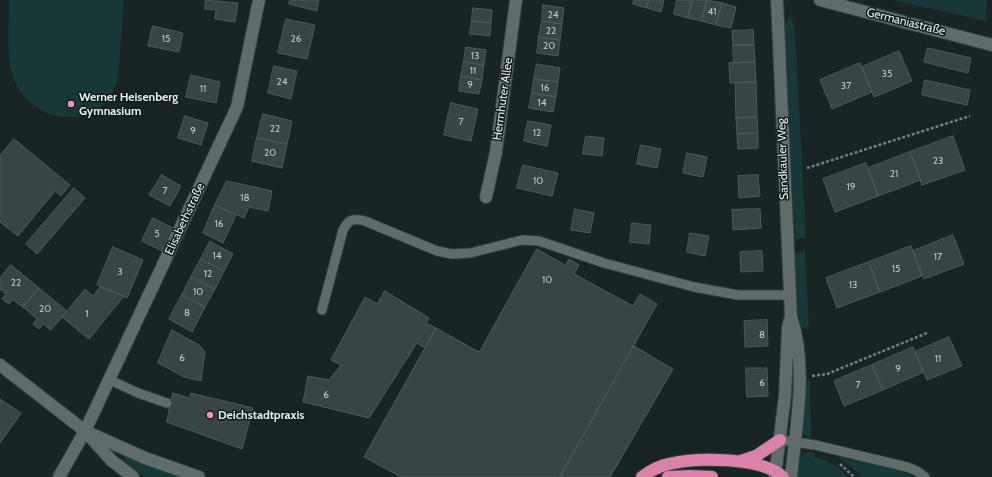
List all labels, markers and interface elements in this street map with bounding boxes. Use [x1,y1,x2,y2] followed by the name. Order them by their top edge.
[865,5,947,39] street label: Germaniastraße
[707,6,717,18] house number: 41
[547,9,559,21] house number: 24
[546,25,556,37] house number: 22
[162,33,170,45] house number: 15
[291,33,301,45] house number: 26
[543,40,555,52] house number: 20
[471,50,479,62] house number: 13
[490,57,516,141] street label: Herrnhuter Allee
[470,65,476,77] house number: 11
[882,68,892,80] house number: 35
[276,76,288,88] house number: 24
[467,79,473,91] house number: 9
[841,80,851,92] house number: 37
[541,82,549,94] house number: 16
[200,83,206,95] house number: 11
[79,90,178,118] place label: Werner Heisenberg Gymnasium
[537,97,547,109] house number: 14
[66,99,76,109] marker: Werner Heisenberg Gymnasium
[458,116,464,128] house number: 7
[774,118,792,200] street label: Sandkauler Weg
[270,123,280,135] house number: 22
[190,125,196,137] house number: 9
[533,127,541,139] house number: 12
[264,147,276,159] house number: 20
[933,155,943,167] house number: 23
[890,168,898,180] house number: 21
[533,175,543,187] house number: 10
[162,181,208,257] street label: Elisabethstraße
[847,181,855,193] house number: 19
[162,185,168,197] house number: 7
[240,192,250,204] house number: 18
[215,218,223,230] house number: 16
[154,228,160,240] house number: 5
[212,250,222,262] house number: 14
[934,251,942,263] house number: 17
[892,263,900,275] house number: 15
[117,266,123,278] house number: 3
[204,268,212,280] house number: 12
[542,274,552,286] house number: 10
[11,277,21,289] house number: 22
[849,279,857,291] house number: 13
[193,286,203,298] house number: 10
[39,303,51,315] house number: 20
[184,307,190,319] house number: 8
[85,308,89,320] house number: 1
[759,329,765,341] house number: 8
[179,352,185,364] house number: 6
[935,353,941,365] house number: 11
[895,363,901,375] house number: 9
[759,377,765,389] house number: 6
[855,379,861,391] house number: 7
[323,389,329,401] house number: 6
[218,408,304,422] place label: Deichstadtpraxis
[205,410,215,420] marker: Deichstadtpraxis

